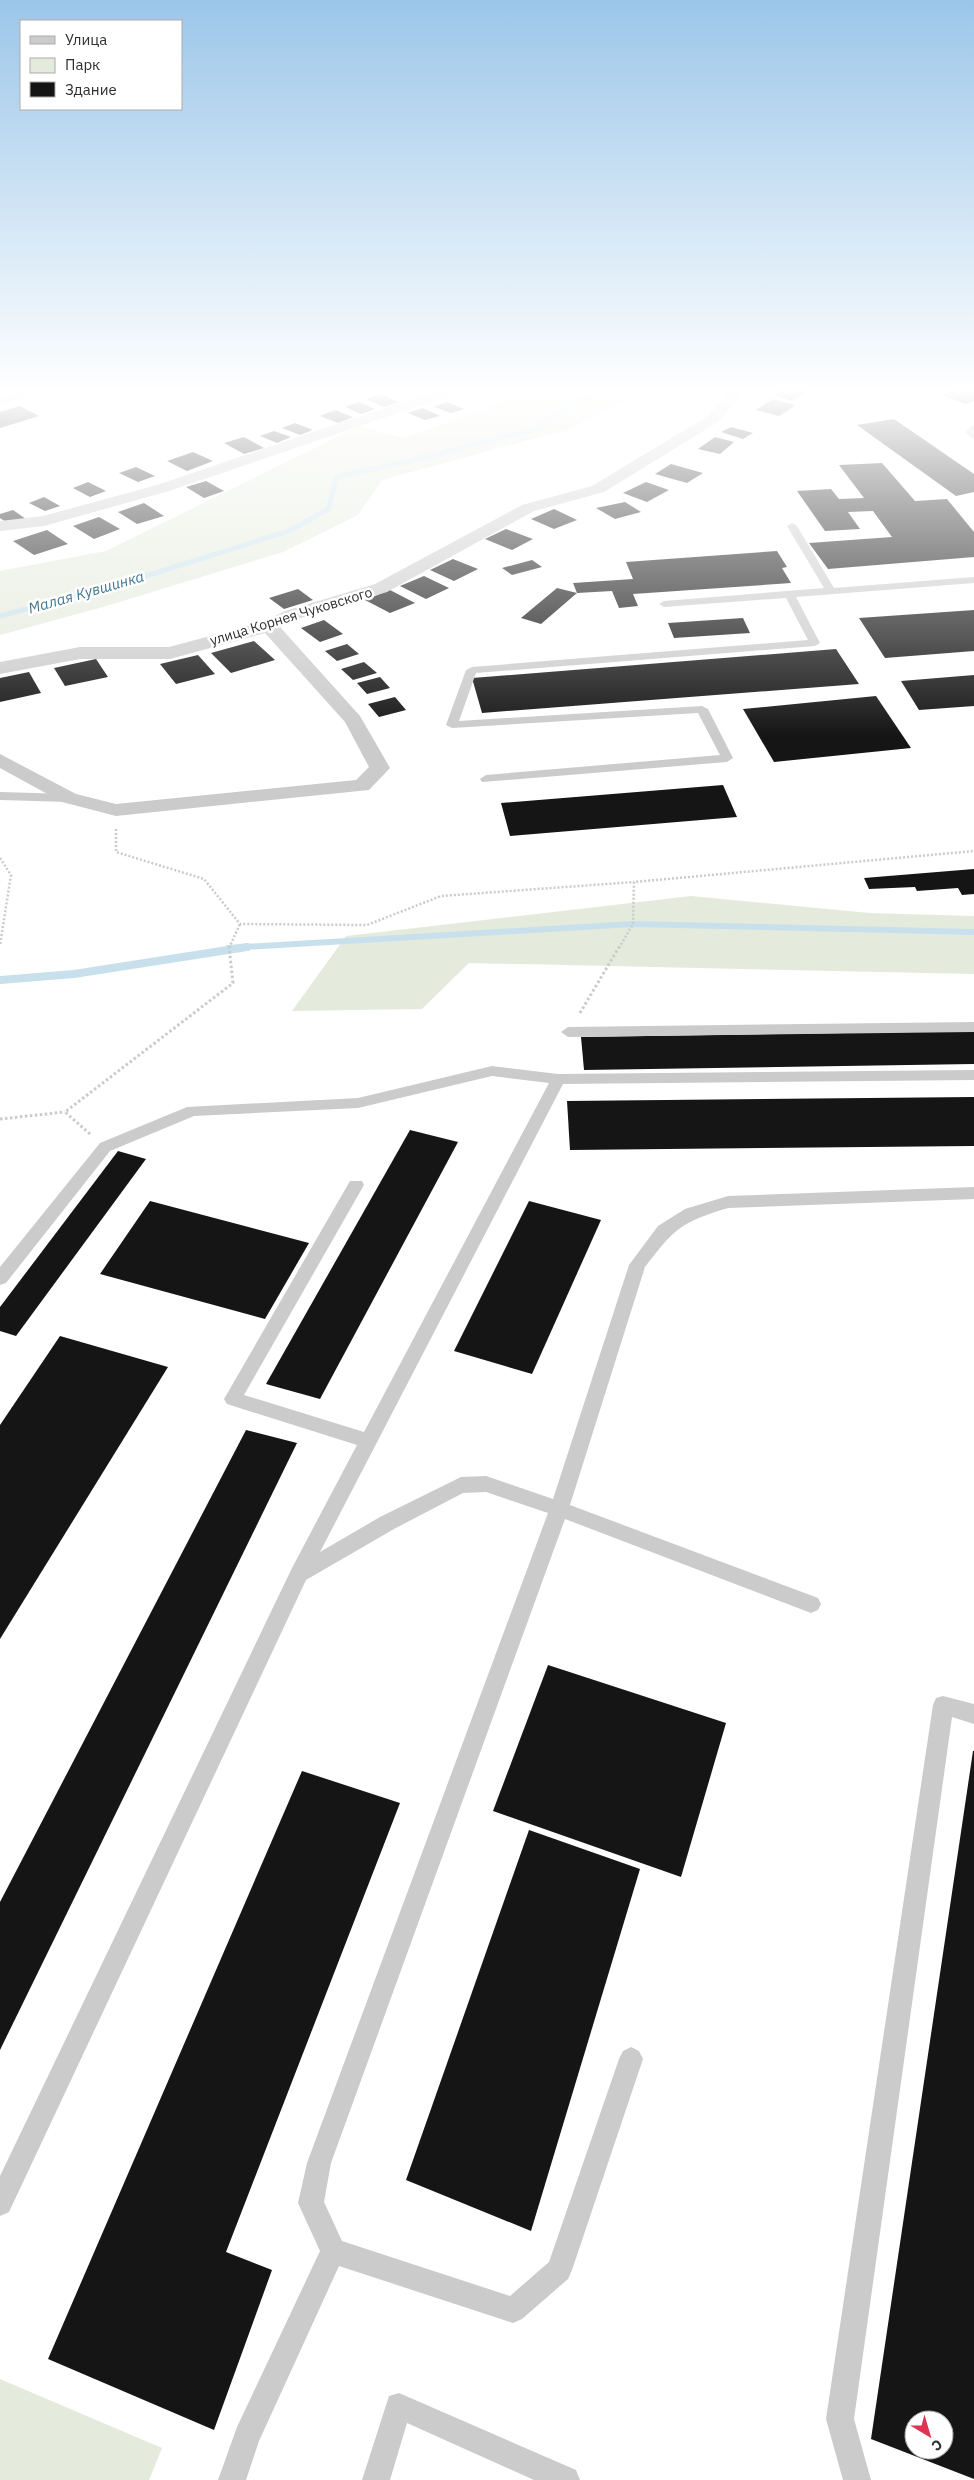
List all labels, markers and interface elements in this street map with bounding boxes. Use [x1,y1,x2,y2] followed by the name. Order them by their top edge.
[20,20,182,110] legend
[65,30,107,49] text: Улица
[65,55,100,74] text: Парк
[65,80,117,99] text: Здание
[26,566,146,618] water label: Малая Кувшинка
[208,583,375,649] street label: улица Корнея Чуковского
[904,2410,954,2460] north arrow
[928,2435,946,2455] text: С

